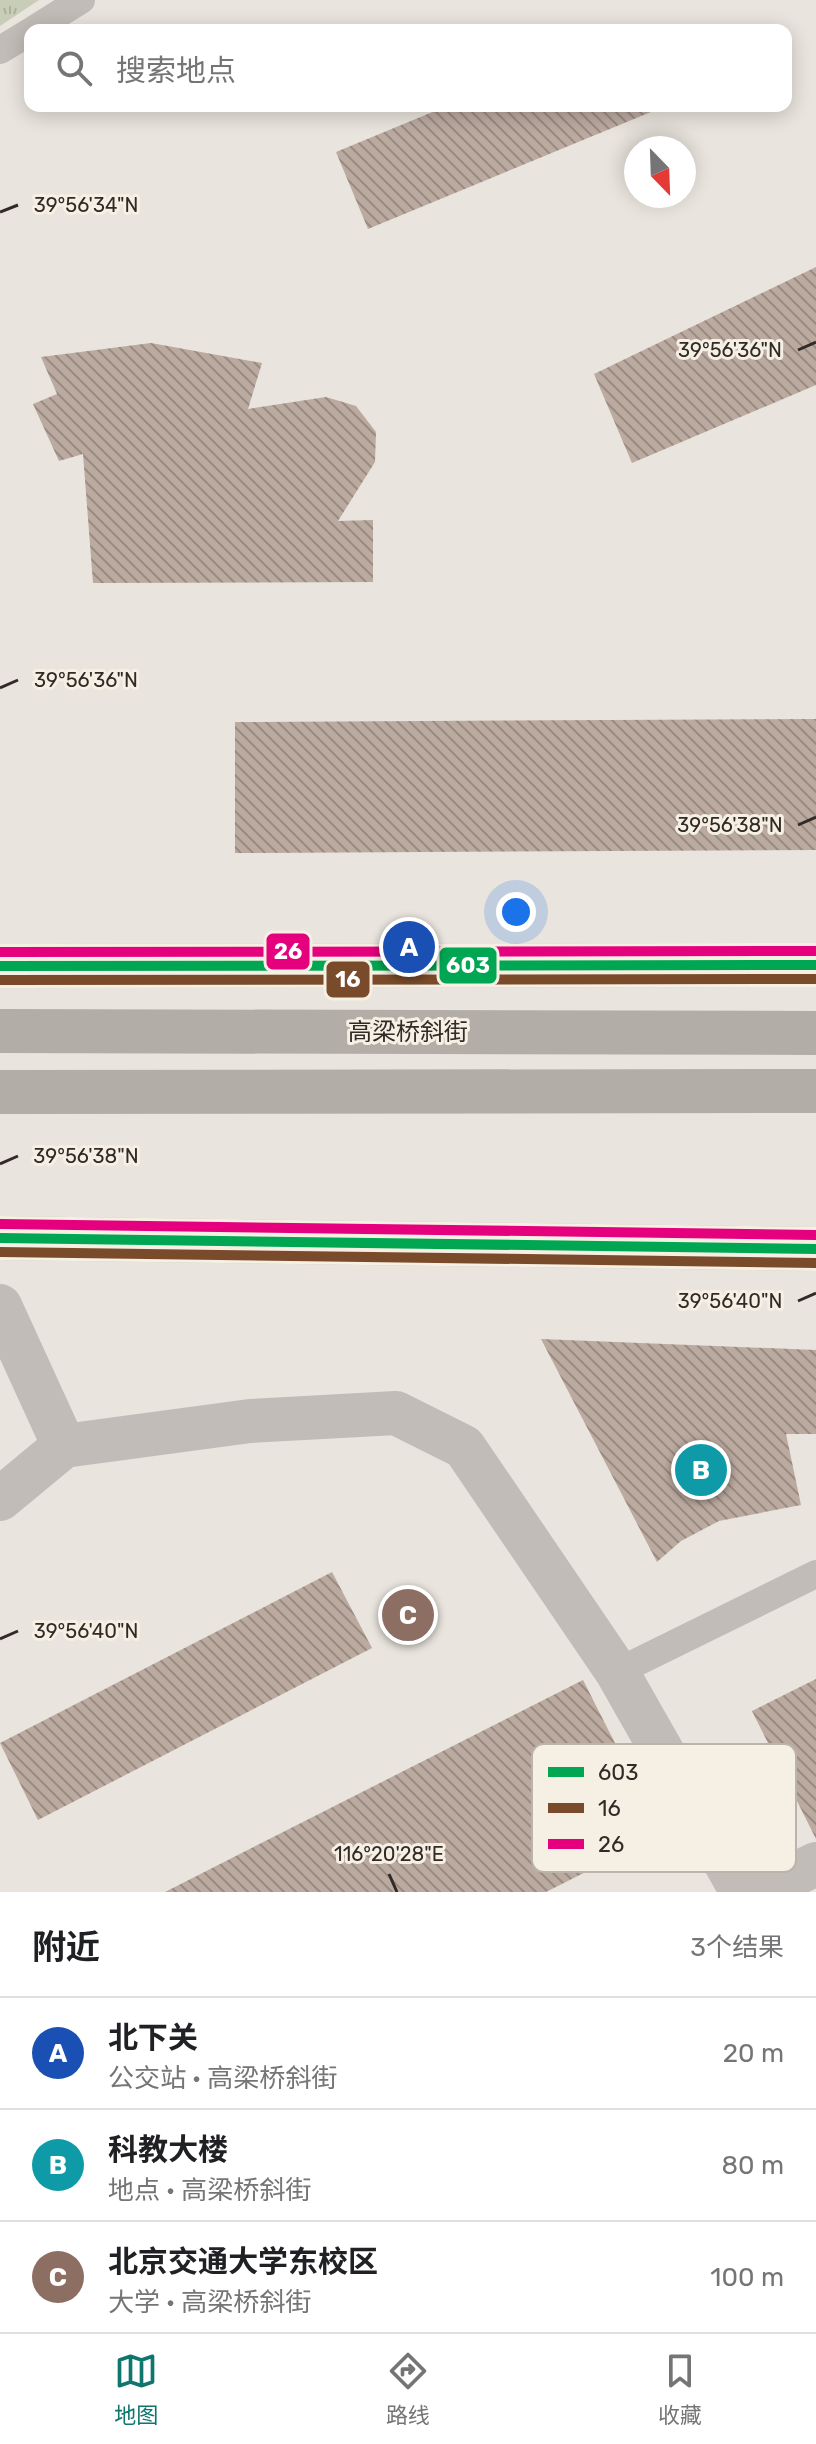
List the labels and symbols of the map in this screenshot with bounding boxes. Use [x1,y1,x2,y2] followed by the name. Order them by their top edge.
[624,136,696,208] north arrow
[34,193,138,217] text: 39°56'34"N
[678,338,782,362] text: 39°56'36"N
[34,668,138,692] text: 39°56'36"N
[677,813,783,837] text: 39°56'38"N
[496,892,536,932] your location
[383,917,435,977] pin: A
[265,932,311,971] line badge: 26
[274,938,302,965] text: 26
[438,946,498,985] line badge: 603
[446,952,490,979] text: 603
[325,960,371,999] line badge: 16
[335,966,361,993] text: 16
[348,1018,468,1046] street label: 高梁桥斜街
[33,1144,139,1168] text: 39°56'38"N
[678,1289,782,1313] text: 39°56'40"N
[675,1440,727,1500] pin: B
[382,1585,434,1645] pin: C
[34,1619,138,1643] text: 39°56'40"N
[532,1744,796,1872] legend
[598,1759,638,1786] text: 603
[598,1795,621,1822] text: 16
[598,1831,624,1858] text: 26
[334,1842,444,1866] text: 116°20'28"E

